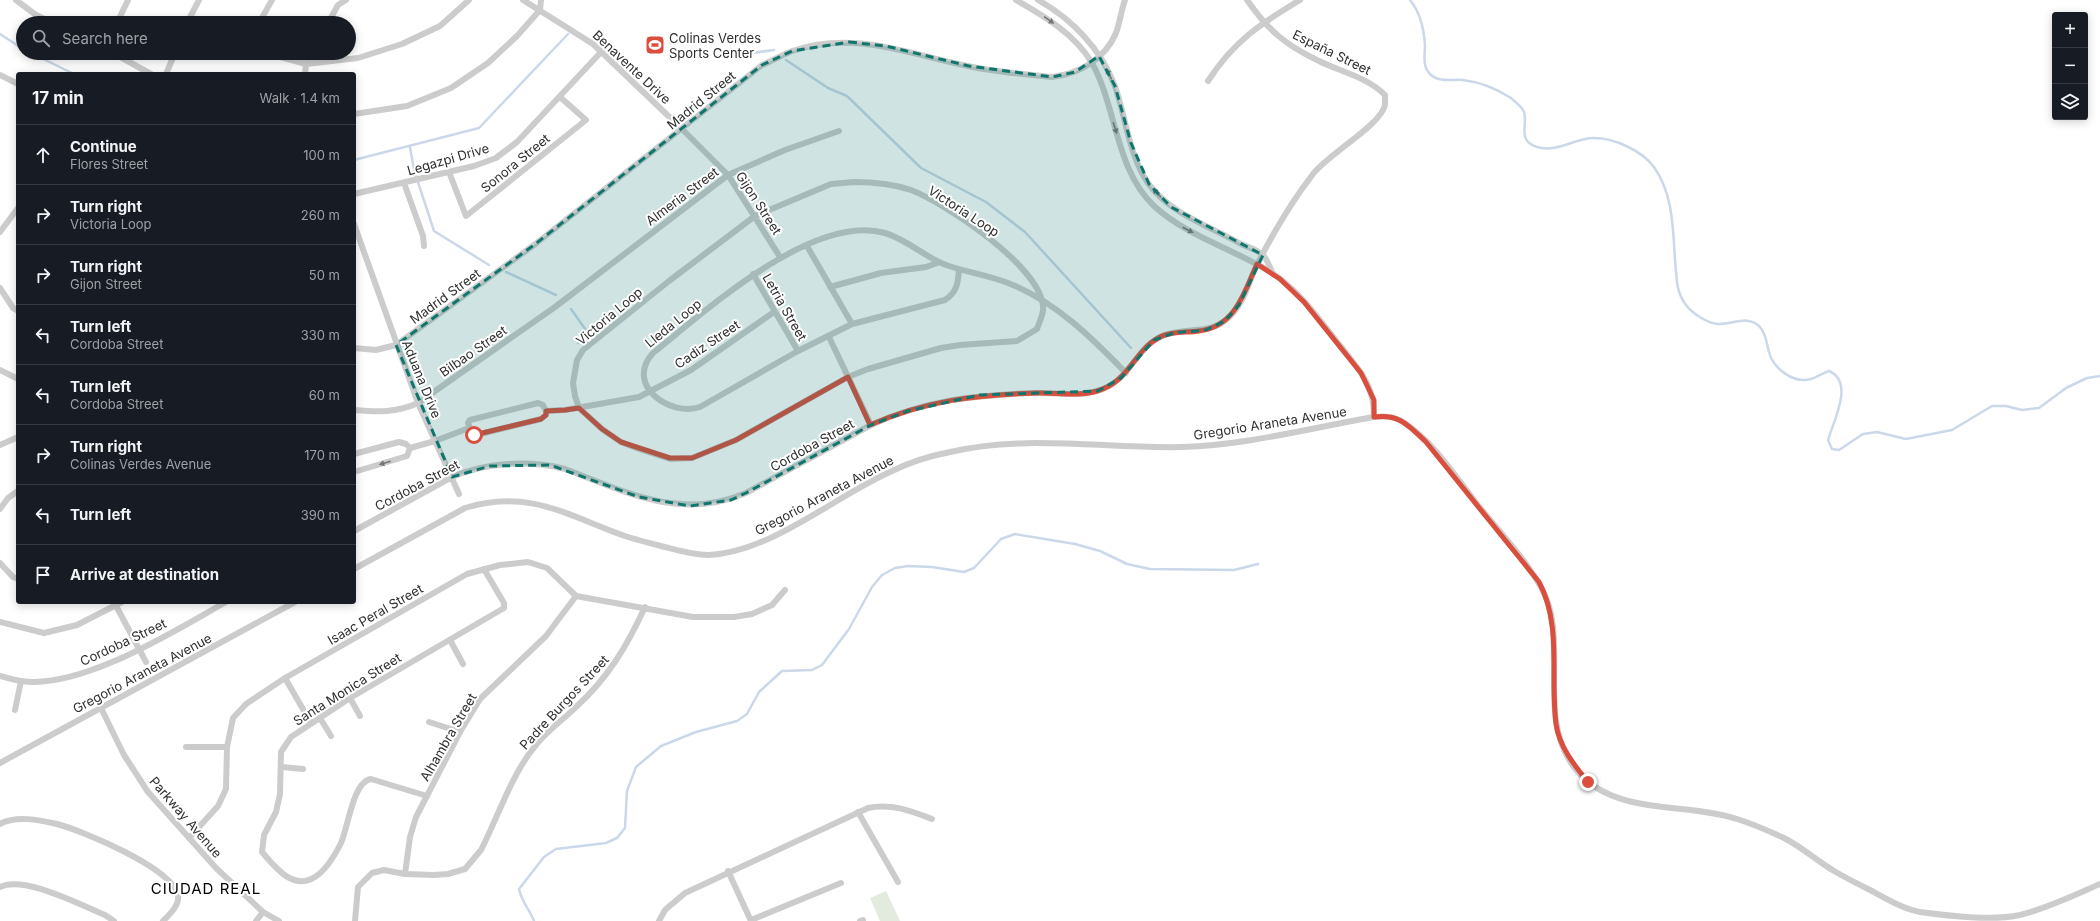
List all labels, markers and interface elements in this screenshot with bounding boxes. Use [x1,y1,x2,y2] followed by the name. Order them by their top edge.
[2052,12,2088,120] map controls
[2052,12,2088,48] button: +
[16,16,356,60] search box
[1044,16,1054,24] one-way arrow
[1290,26,1374,78] street label: España Street
[30,27,52,49] icon: search
[590,27,674,107] street label: Benavente Drive
[62,29,148,48] text: Search here
[669,30,761,61] place label: Colinas Verdes Sports Center
[644,34,666,56] sports icon: Colinas Verdes Sports Center
[2052,48,2088,84] button: −
[663,67,739,133] street label: Madrid Street
[1106,68,1112,80] one-way arrow
[2052,84,2088,120] button: layers
[32,88,84,108] text: 17 min
[260,90,340,106] text: Walk · 1.4 km
[1112,123,1118,135] one-way arrow
[477,130,553,196] street label: Sonora Street
[70,137,137,156] text: Continue
[405,140,491,178] street label: Legazpi Drive
[32,144,54,166] icon: ahead
[303,147,340,163] text: 100 m
[70,156,148,172] text: Flores Street
[642,163,722,229] street label: Almeria Street
[733,169,785,237] street label: Gijon Street
[925,182,1003,240] street label: Victoria Loop
[1152,188,1162,198] one-way arrow
[70,197,142,216] text: Turn right
[32,204,54,226] icon: right
[301,207,340,223] text: 260 m
[70,216,152,232] text: Victoria Loop
[1183,226,1194,233] one-way arrow
[70,257,142,276] text: Turn right
[32,264,54,286] icon: right
[406,265,484,327] street label: Madrid Street
[309,267,340,283] text: 50 m
[759,270,811,344] street label: Letria Street
[70,276,142,292] text: Gijon Street
[573,284,645,348] street label: Victoria Loop
[642,295,704,351] street label: Lleda Loop
[671,316,743,372] street label: Cadiz Street
[70,317,131,336] text: Turn left
[436,322,510,380] street label: Bilbao Street
[32,324,54,346] icon: left
[301,327,340,343] text: 330 m
[70,336,163,352] text: Cordoba Street
[399,338,445,420] street label: Aduana Drive
[70,377,131,396] text: Turn left
[32,384,54,406] icon: left
[309,387,340,403] text: 60 m
[70,396,163,412] text: Cordoba Street
[1192,403,1348,443] street label: Gregorio Araneta Avenue
[767,415,857,475] street label: Cordoba Street
[465,426,483,444] route start
[70,437,142,456] text: Turn right
[32,444,54,466] icon: right
[304,447,340,463] text: 170 m
[752,452,896,538] street label: Gregorio Araneta Avenue
[70,456,211,472] text: Colinas Verdes Avenue
[372,456,462,514] street label: Cordoba Street
[379,460,391,466] one-way arrow
[32,504,54,526] icon: left
[70,505,131,524] text: Turn left
[301,507,340,523] text: 390 m
[32,564,54,586] icon: arrive
[70,565,219,584] text: Arrive at destination
[324,580,426,648] street label: Isaac Peral Street
[77,615,169,669] street label: Cordoba Street
[70,630,214,716] street label: Gregorio Araneta Avenue
[290,649,404,729] street label: Santa Monica Street
[516,651,612,753] street label: Padre Burgos Street
[416,690,480,784] street label: Alhambra Street
[146,773,226,861] street label: Parkway Avenue
[1579,773,1597,791] route end
[151,879,261,898] district label: CIUDAD REAL

